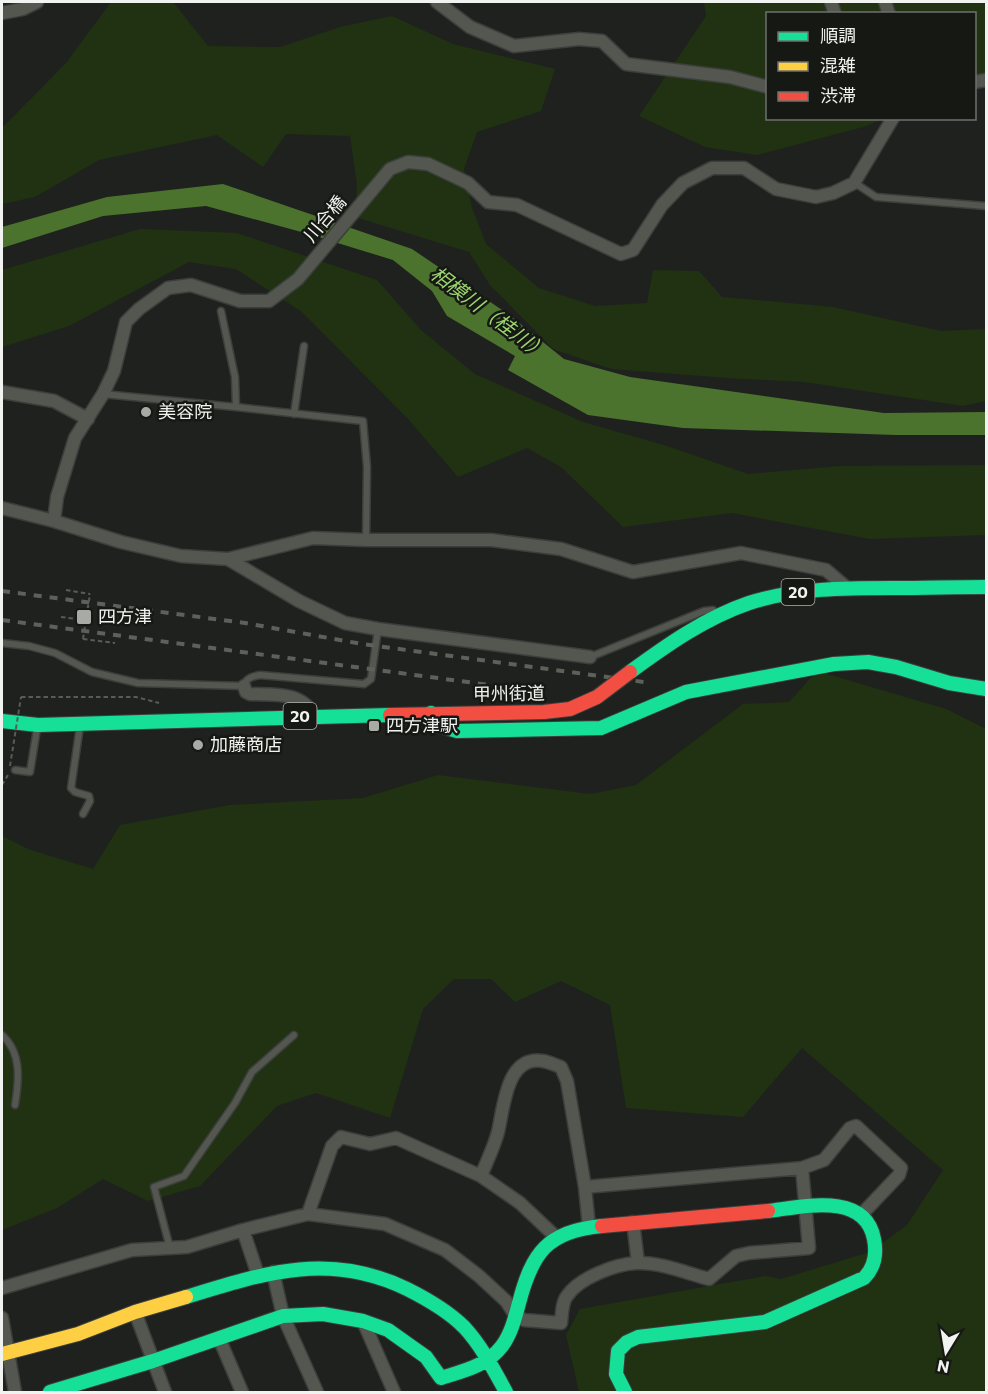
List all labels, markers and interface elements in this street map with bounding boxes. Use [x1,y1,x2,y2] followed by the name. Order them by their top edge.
[766,12,976,120] legend
[820,24,856,46] text: 順調
[820,54,856,76] text: 混雑
[820,84,856,106] text: 渋滞
[298,191,350,246] street label: 川合橋
[426,260,553,364] water label: 相模川（桂川）
[158,400,212,422] place label: 美容院
[139,405,153,419] marker: 美容院
[782,579,814,605] road number: 20
[98,605,152,627] place label: 四方津
[75,608,93,626] marker: 四方津
[473,681,545,705] street label: 甲州街道
[284,703,316,729] road number: 20
[386,714,458,736] place label: 四方津駅
[367,719,381,733] marker: 四方津駅
[210,733,282,755] place label: 加藤商店
[191,738,205,752] marker: 加藤商店
[916,1322,976,1382] north arrow
[935,1357,951,1378] text: N

